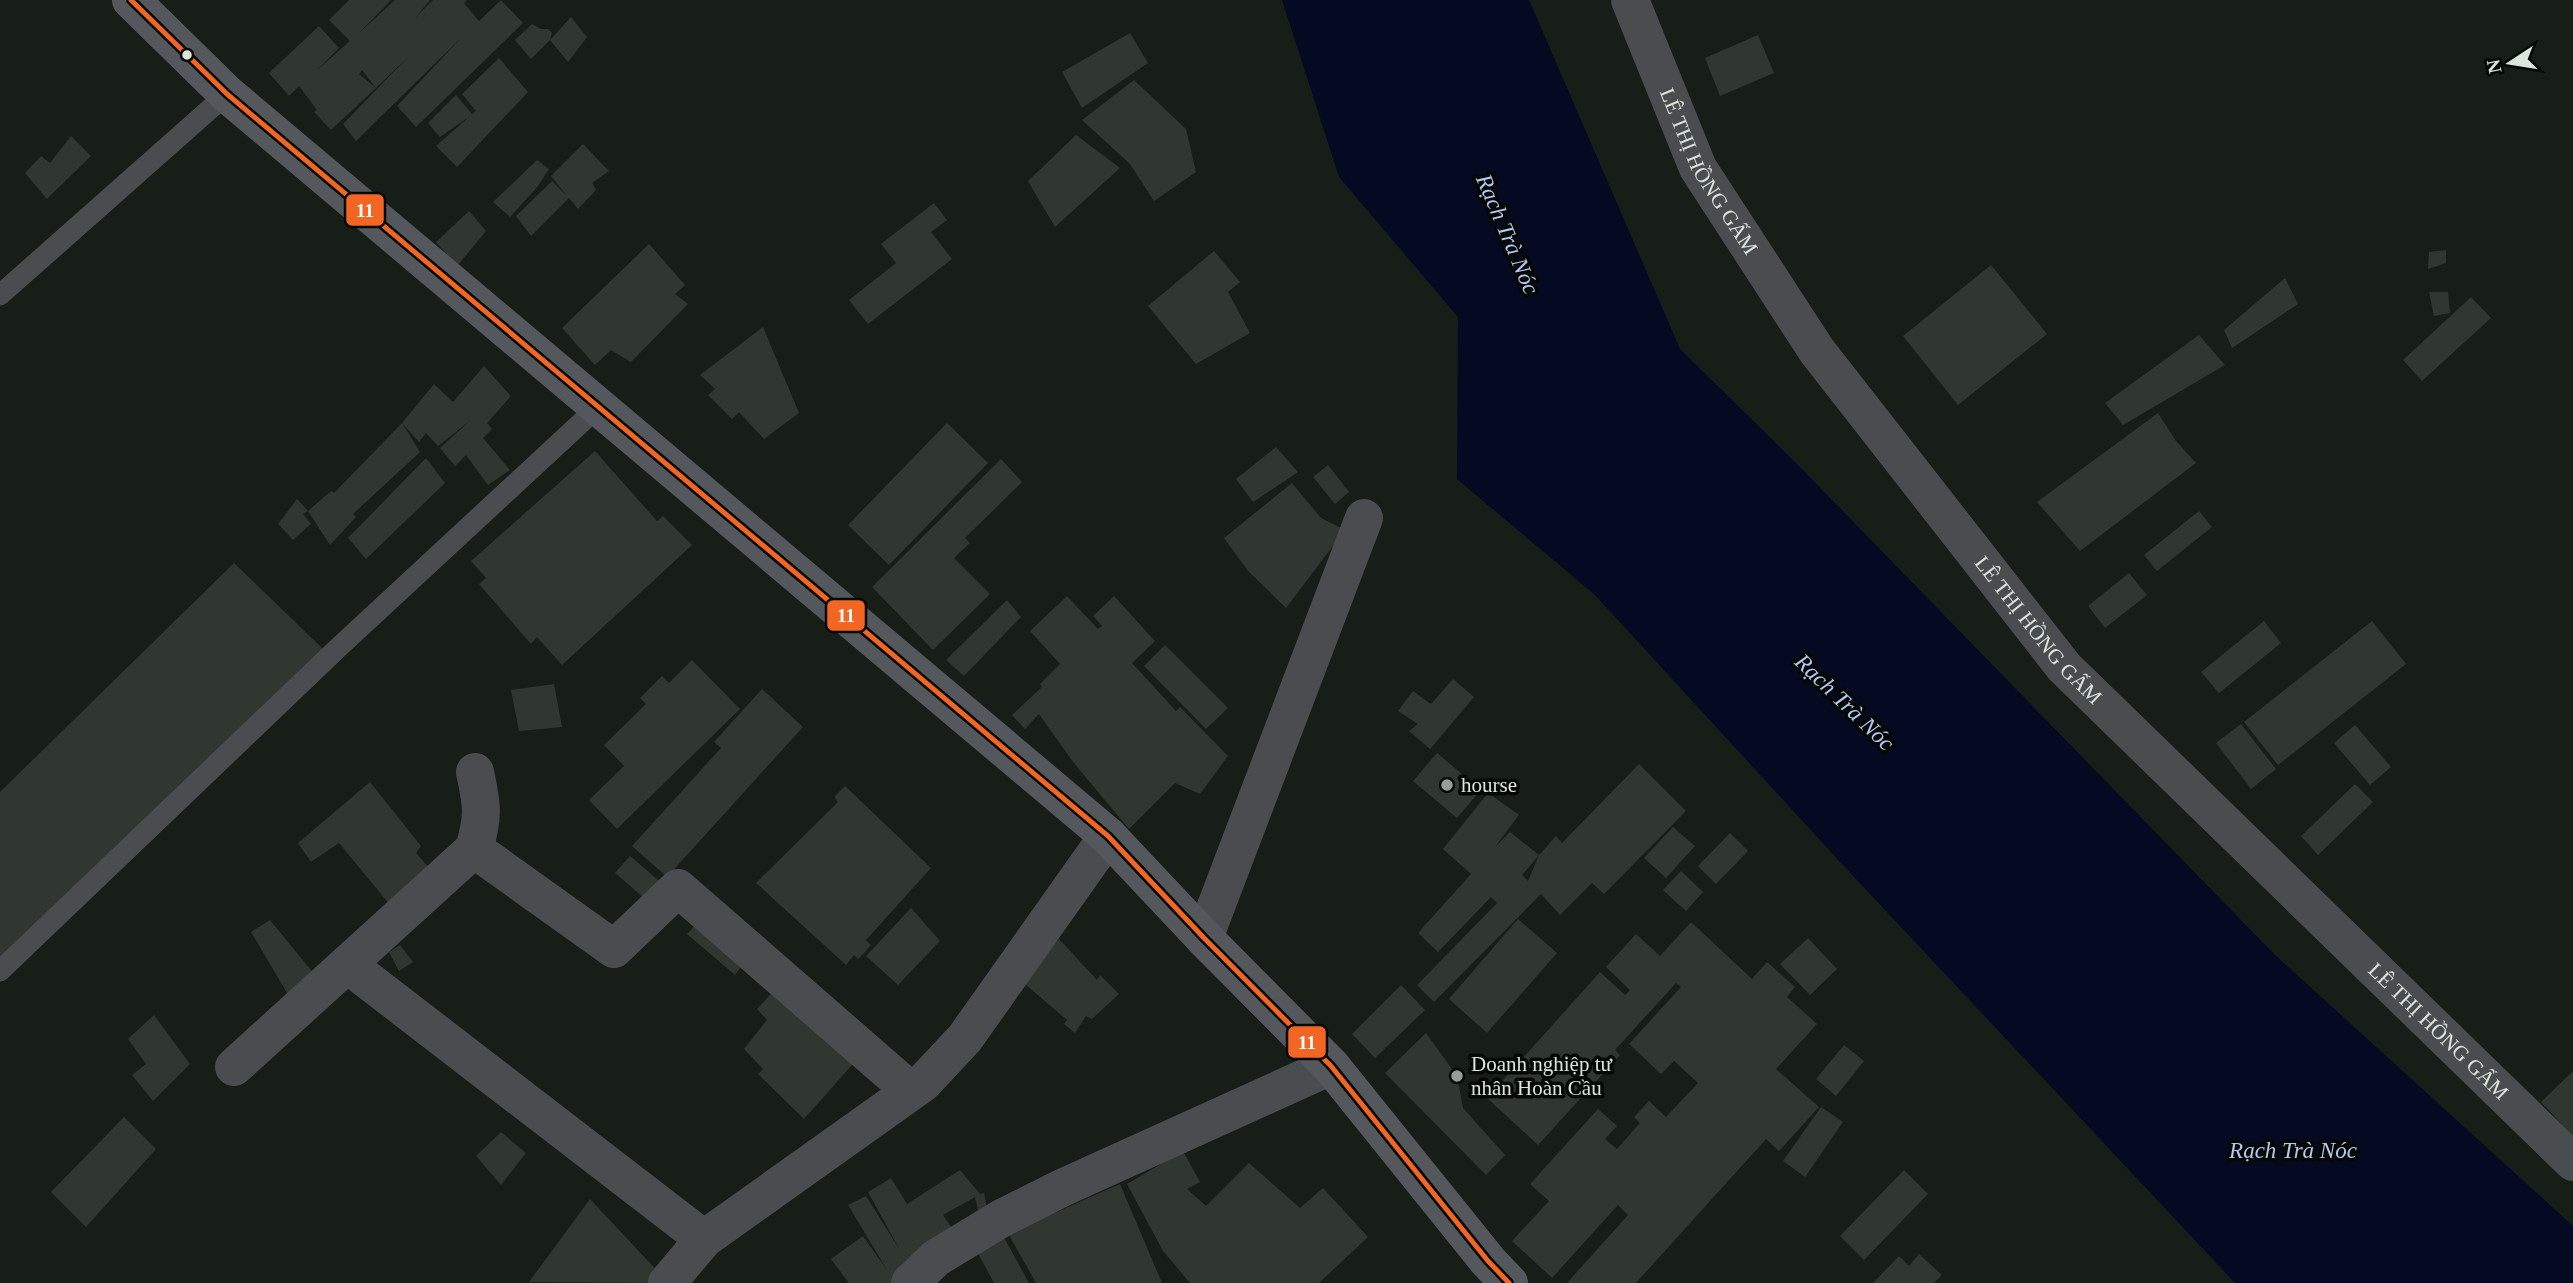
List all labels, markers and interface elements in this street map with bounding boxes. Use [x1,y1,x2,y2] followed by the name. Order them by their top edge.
[2475,28,2545,98] north arrow
[180,48,194,62] unlabelled marker
[2482,57,2506,75] text: N
[1655,85,1763,259] street label: LÊ THỊ HỒNG GẤM
[1471,170,1544,298] water label: Rạch Trà Nóc
[345,193,385,227] line badge: 11
[356,200,374,221] text: 11
[1970,551,2107,709] street label: LÊ THỊ HỒNG GẤM
[826,599,866,632] line badge: 11
[837,605,855,626] text: 11
[1789,648,1899,756] water label: Rạch Trà Nóc
[1461,773,1517,797] place label: hourse
[1439,777,1455,793] marker: hourse
[2364,958,2514,1105] street label: LÊ THỊ HỒNG GẤM
[1287,1025,1327,1059] line badge: 11
[1298,1032,1316,1053] text: 11
[1471,1052,1612,1100] place label: Doanh nghiệp tư nhân Hoàn Cầu
[1449,1068,1465,1084] marker: Doanh nghiệp tư nhân Hoàn Cầu
[2228,1138,2357,1163] water label: Rạch Trà Nóc

